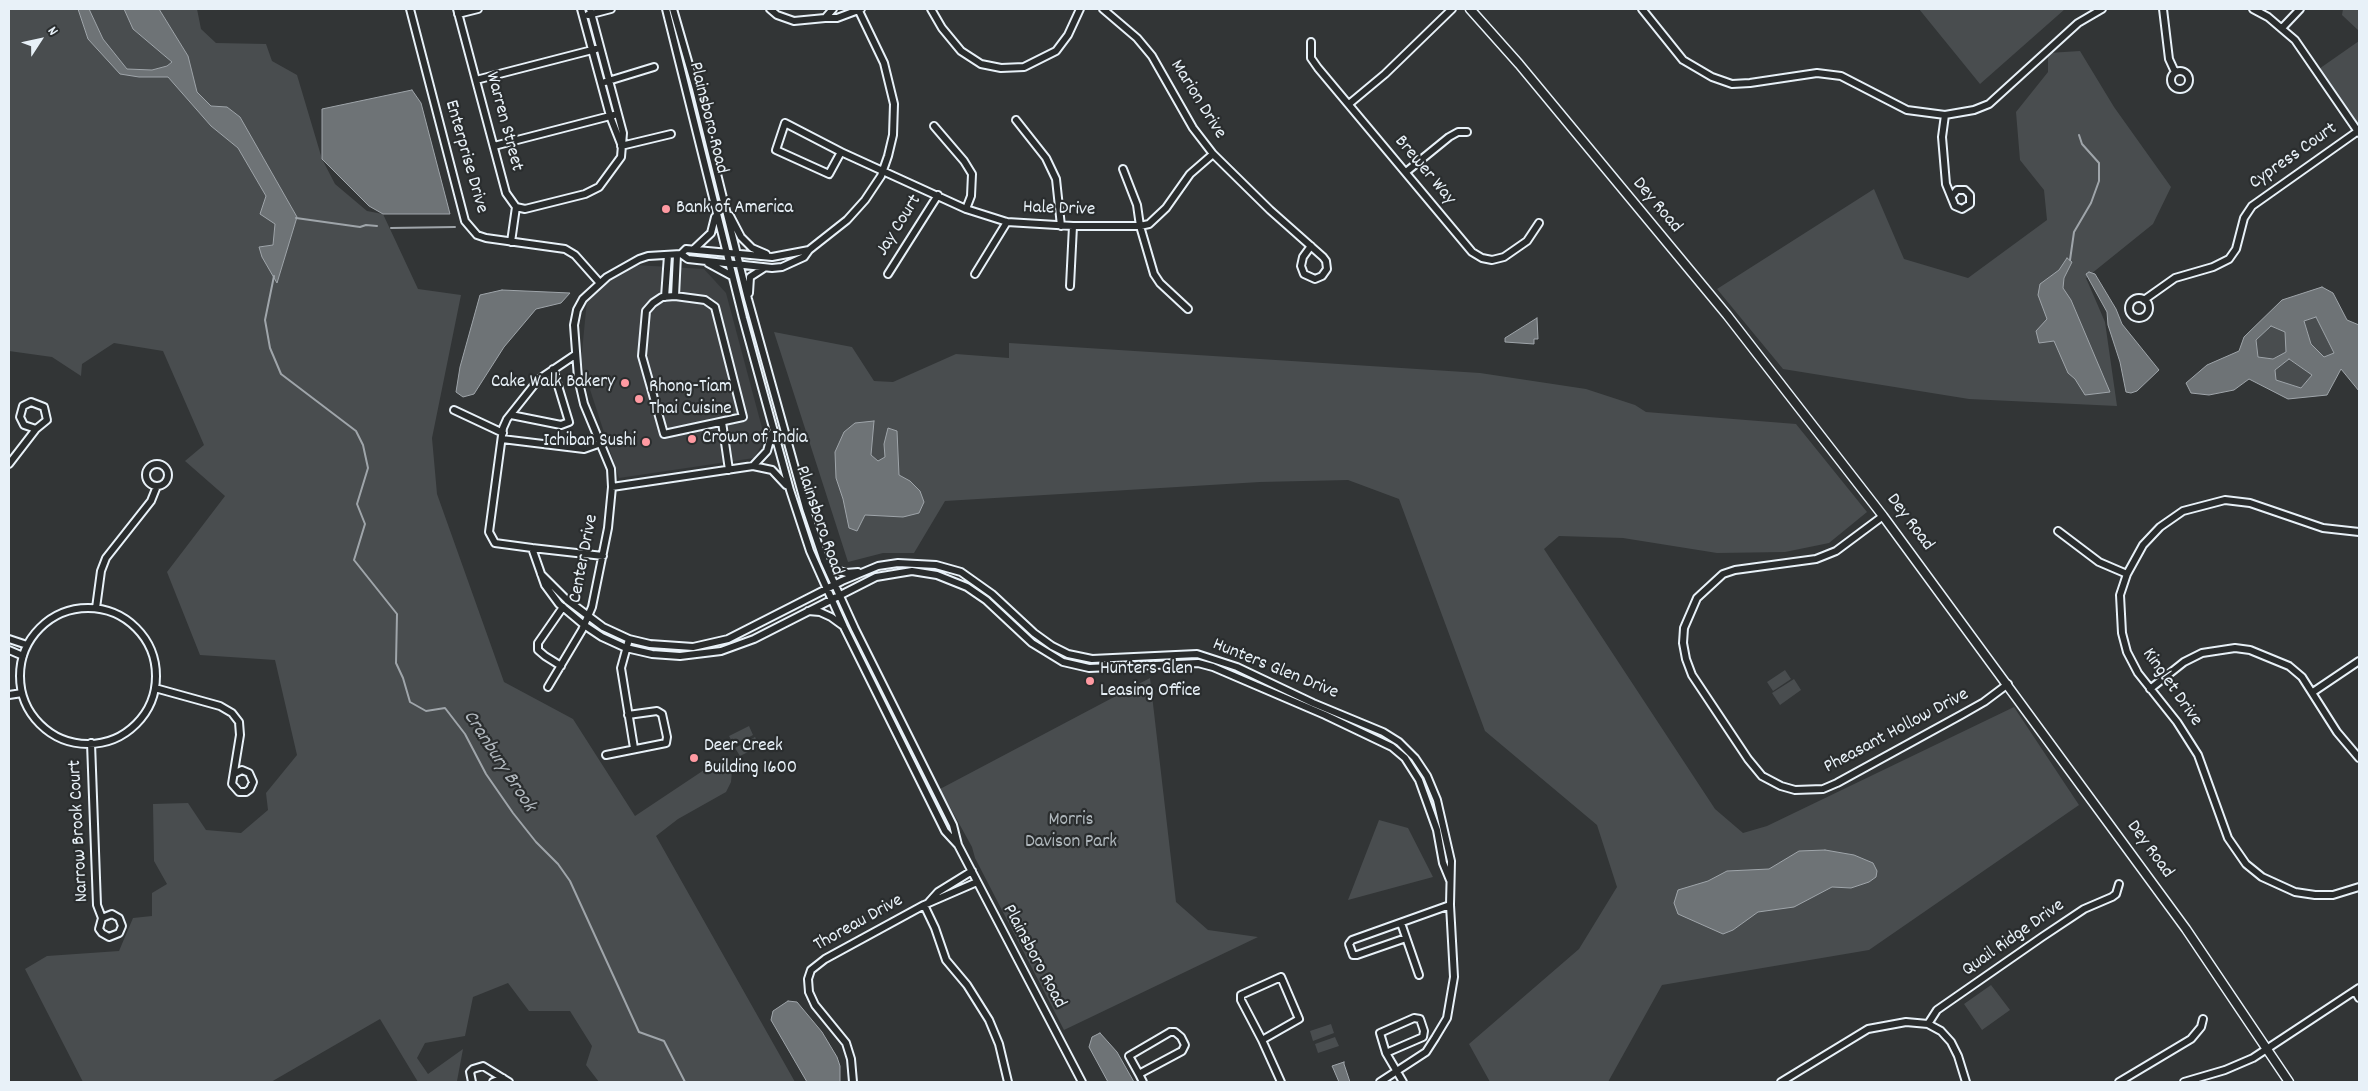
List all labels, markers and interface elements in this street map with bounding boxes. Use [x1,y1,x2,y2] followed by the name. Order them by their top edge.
[15,15,65,65] north arrow
[42,23,62,40] text: N
[1164,56,1230,144] street label: Marion Drive
[682,60,732,176] street label: Plainsboro Road
[479,70,527,174] street label: Warren Street
[438,98,492,216] street label: Enterprise Drive
[2246,118,2342,196] street label: Cypress Court
[1388,132,1460,210] street label: Brewer Way
[1626,173,1686,239] street label: Dey Road
[872,191,928,261] street label: Jay Court
[1022,197,1096,223] street label: Hale Drive
[676,198,793,220] place label: Bank of America
[660,203,672,215] marker: Bank of America
[491,372,615,394] place label: Cake Walk Bakery
[619,377,631,389] marker: Cake Walk Bakery
[649,377,732,421] place label: Rhong-Tiam Thai Cuisine
[633,393,645,405] marker: Rhong-Tiam Thai Cuisine
[702,428,808,450] place label: Crown of India
[543,431,636,453] place label: Ichiban Sushi
[686,433,698,445] marker: Crown of India
[640,436,652,448] marker: Ichiban Sushi
[789,463,847,579] street label: Plainsboro Road
[1880,490,1938,556] street label: Dey Road
[565,513,605,605] street label: Center Drive
[1209,634,1341,706] street label: Hunters Glen Drive
[2136,645,2206,731] street label: Kinglet Drive
[1100,659,1201,703] place label: Hunters Glen Leasing Office
[1084,675,1096,687] marker: Hunters Glen Leasing Office
[1821,684,1973,780] street label: Pheasant Hollow Drive
[456,707,540,817] water label: Cranbury Brook
[704,736,797,780] place label: Deer Creek Building 1600
[688,752,700,764] marker: Deer Creek Building 1600
[65,759,95,903] street label: Narrow Brook Court
[1025,810,1117,854] park label: Morris Davison Park
[2120,817,2178,883] street label: Dey Road
[811,890,907,958] street label: Thoreau Drive
[1958,895,2070,983] street label: Quail Ridge Drive
[996,901,1070,1013] street label: Plainsboro Road

